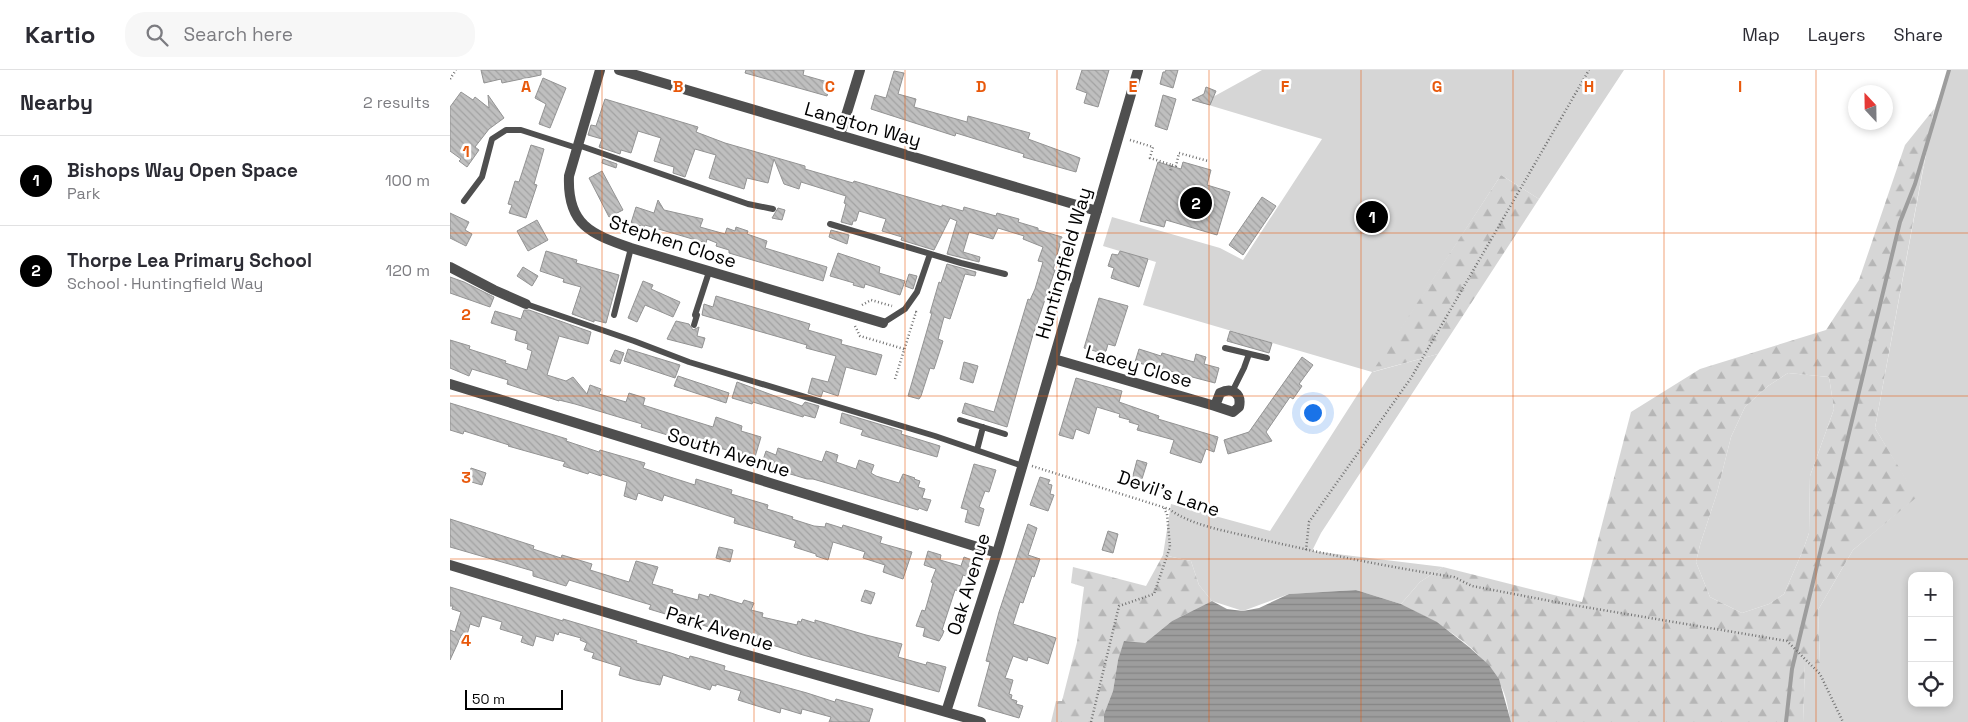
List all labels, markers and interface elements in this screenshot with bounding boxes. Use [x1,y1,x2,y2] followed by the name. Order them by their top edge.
[125,12,475,57] search box
[25,19,95,50] text: Kartio
[143,21,171,49] icon: search
[183,22,293,47] text: Search here
[1742,23,1780,46] text: Map
[1808,23,1865,46] text: Layers
[1893,23,1943,46] text: Share
[521,76,531,97] text: A
[673,76,683,97] text: B
[825,76,835,97] text: C
[976,76,986,97] text: D
[1129,76,1138,97] text: E
[1281,76,1290,97] text: F
[1432,76,1442,97] text: G
[1584,76,1594,97] text: H
[1738,76,1742,97] text: I
[1848,85,1893,130] north arrow
[20,89,93,116] text: Nearby
[363,92,430,113] text: 2 results
[802,96,924,153] street label: Langton Way
[462,141,470,162] text: 1
[67,158,298,183] text: Bishops Way Open Space
[32,170,40,191] text: 1
[385,170,430,191] text: 100 m
[67,183,100,204] text: Park
[1030,184,1097,342] street label: Huntingfield Way
[1180,184,1212,222] pin: 2
[1356,198,1388,236] pin: 1
[606,209,740,274] street label: Stephen Close
[67,248,312,273] text: Thorpe Lea Primary School
[31,260,41,281] text: 2
[386,260,430,281] text: 120 m
[67,273,263,294] text: School · Huntingfield Way
[461,304,471,325] text: 2
[1083,339,1195,394] street label: Lacey Close
[1300,400,1326,426] your location
[664,422,793,483] street label: South Avenue
[1114,464,1223,523] street label: Devil's Lane
[461,467,471,488] text: 3
[941,530,996,638] street label: Oak Avenue
[1908,572,1953,707] map controls
[1908,572,1953,617] button: +
[663,600,777,657] street label: Park Avenue
[1908,617,1953,662] button: −
[461,630,471,651] text: 4
[1908,662,1953,707] button: locate
[465,687,562,710] scale bar
[472,690,505,708] text: 50 m

